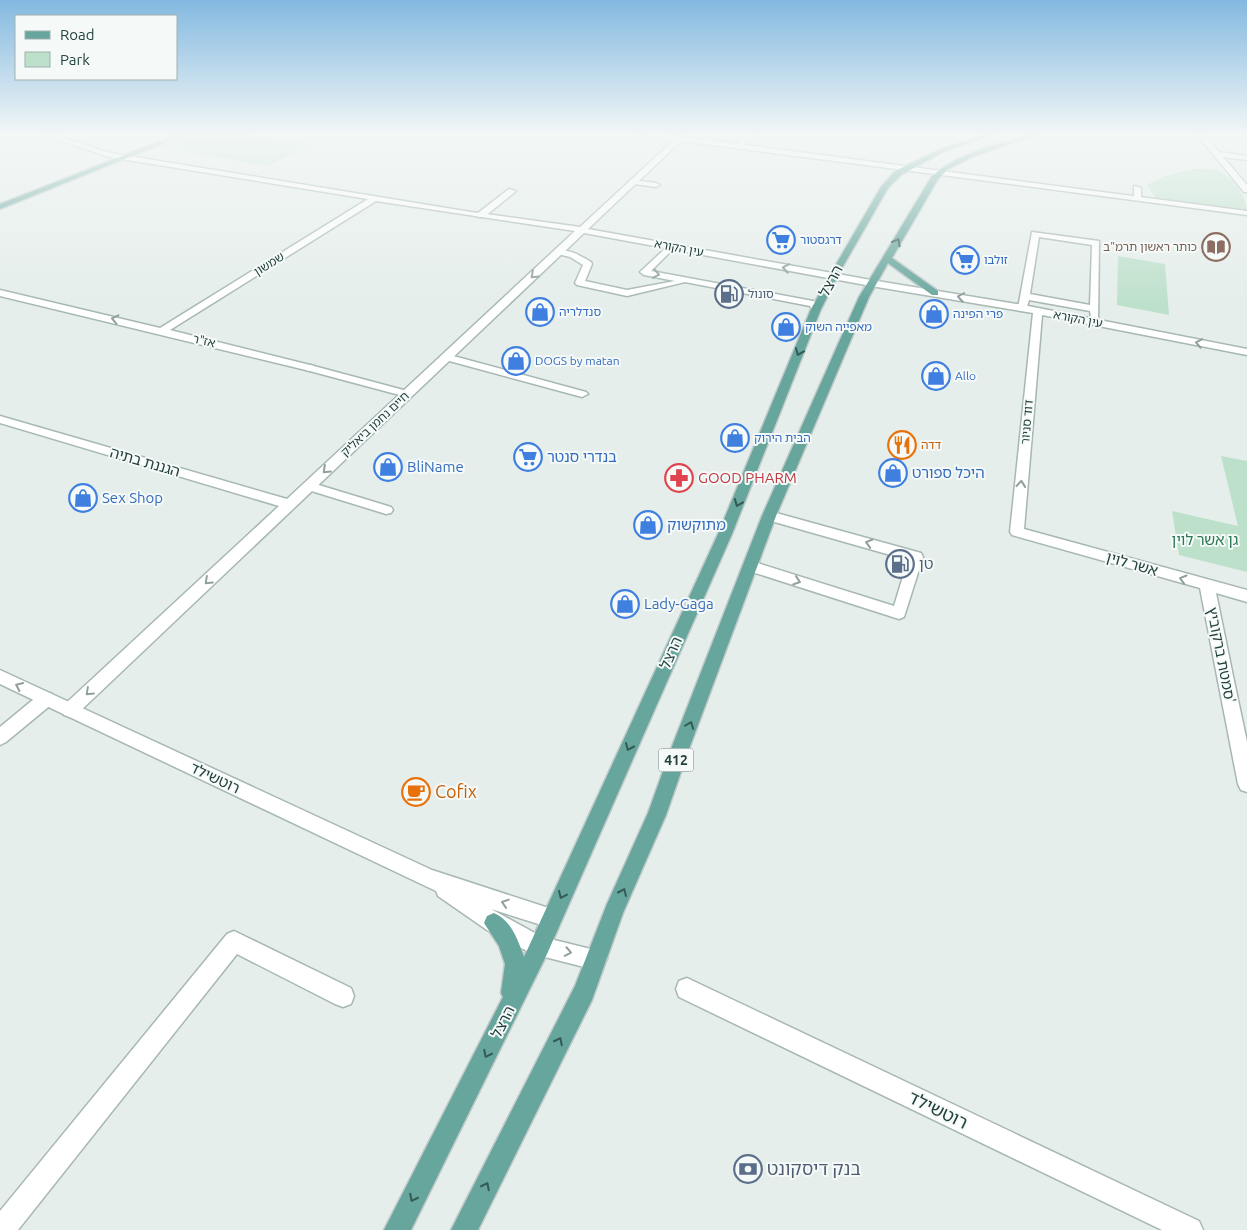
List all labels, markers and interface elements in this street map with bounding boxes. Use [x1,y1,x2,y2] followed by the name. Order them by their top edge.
[15,15,178,80] legend
[60,26,95,43] text: Road
[60,51,90,68] text: Park
[766,225,796,255] supermarket icon: דרגסטור
[1201,232,1231,262] library icon: כותר ראשון תרמ"ב
[800,233,842,246] place label: דרגסטור
[653,236,705,259] street label: עין הקורא
[891,239,901,248] one-way arrow
[1103,240,1197,253] place label: כותר ראשון תרמ"ב
[950,245,980,275] supermarket icon: זולבו
[251,249,286,278] street label: שמשון
[984,253,1008,266] place label: זולבו
[815,262,846,300] street label: הרצל
[781,263,790,273] one-way arrow
[531,269,540,278] one-way arrow
[652,269,661,279] one-way arrow
[714,279,744,309] fuel station icon: סונול
[748,287,774,300] place label: סונול
[957,293,965,303] one-way arrow
[525,297,555,327] shop icon: סנדלריה
[919,299,949,329] shop icon: פרי הפינה
[559,305,601,318] place label: סנדלריה
[953,307,1003,320] place label: פרי הפינה
[1052,307,1104,330] street label: עין הקורא
[771,312,801,342] shop icon: מאפייה השוק
[110,315,119,325] one-way arrow
[805,320,872,333] place label: מאפייה השוק
[192,331,217,350] street label: אז"ר
[1195,338,1204,349] one-way arrow
[501,346,531,376] shop icon: DOGS by matan
[795,348,805,356] one-way arrow
[535,354,620,367] place label: DOGS by matan
[921,361,951,391] shop icon: Allo
[955,369,976,382] place label: Allo
[338,389,411,458] street label: חיים נחמן ביאליק
[1018,399,1035,445] street label: דוד סניור
[720,423,750,453] shop icon: הבית הירוק
[887,430,917,460] restaurant icon: דדה
[754,431,811,444] place label: הבית הירוק
[921,438,942,451] place label: דדה
[513,442,543,472] supermarket icon: בנדרי סנטר
[108,443,182,480] street label: הגננת בתיה
[547,448,617,465] place label: בנדרי סנטר
[373,452,403,482] shop icon: BliName
[407,458,464,475] place label: BliName
[878,458,908,488] shop icon: היכל ספורט
[664,463,694,493] pharmacy icon: GOOD PHARM
[323,464,332,473] one-way arrow
[912,464,985,481] place label: היכל ספורט
[698,469,797,486] place label: GOOD PHARM
[1016,479,1027,487] one-way arrow
[68,483,98,513] shop icon: Sex Shop
[102,489,163,506] place label: Sex Shop
[733,498,744,507] one-way arrow
[633,510,663,540] shop icon: מתוקשוק
[667,516,726,533] place label: מתוקשוק
[1172,531,1239,548] park label: גן אשר לוין
[865,539,873,549] one-way arrow
[1104,548,1160,579] street label: אשר לוין
[885,549,915,579] fuel station icon: טן
[919,555,933,572] place label: טן
[1180,574,1188,584] one-way arrow
[204,575,213,584] one-way arrow
[792,576,801,586] one-way arrow
[610,589,640,619] shop icon: Lady-Gaga
[644,595,714,612] place label: Lady-Gaga
[1204,606,1239,704] street label: סמטת ברקוביץ'
[656,634,685,672] street label: הרצל
[15,682,24,693] one-way arrow
[86,686,95,695] one-way arrow
[683,721,694,730] one-way arrow
[624,742,635,751] one-way arrow
[658,748,694,772] road number: 412
[188,759,243,796] street label: רוטשילד
[401,777,431,807] cafe icon: Cofix
[435,781,477,801] place label: Cofix
[616,888,627,897] one-way arrow
[558,890,568,899] one-way arrow
[501,899,509,909] one-way arrow
[563,947,572,957] one-way arrow
[487,1003,518,1041] street label: הרצל
[553,1038,563,1047] one-way arrow
[483,1048,493,1057] one-way arrow
[905,1086,971,1132] street label: רוטשילד
[733,1154,763,1184] bank icon: בנק דיסקונט
[767,1158,861,1178] place label: בנק דיסקונט
[480,1183,490,1192] one-way arrow
[409,1193,419,1202] one-way arrow

